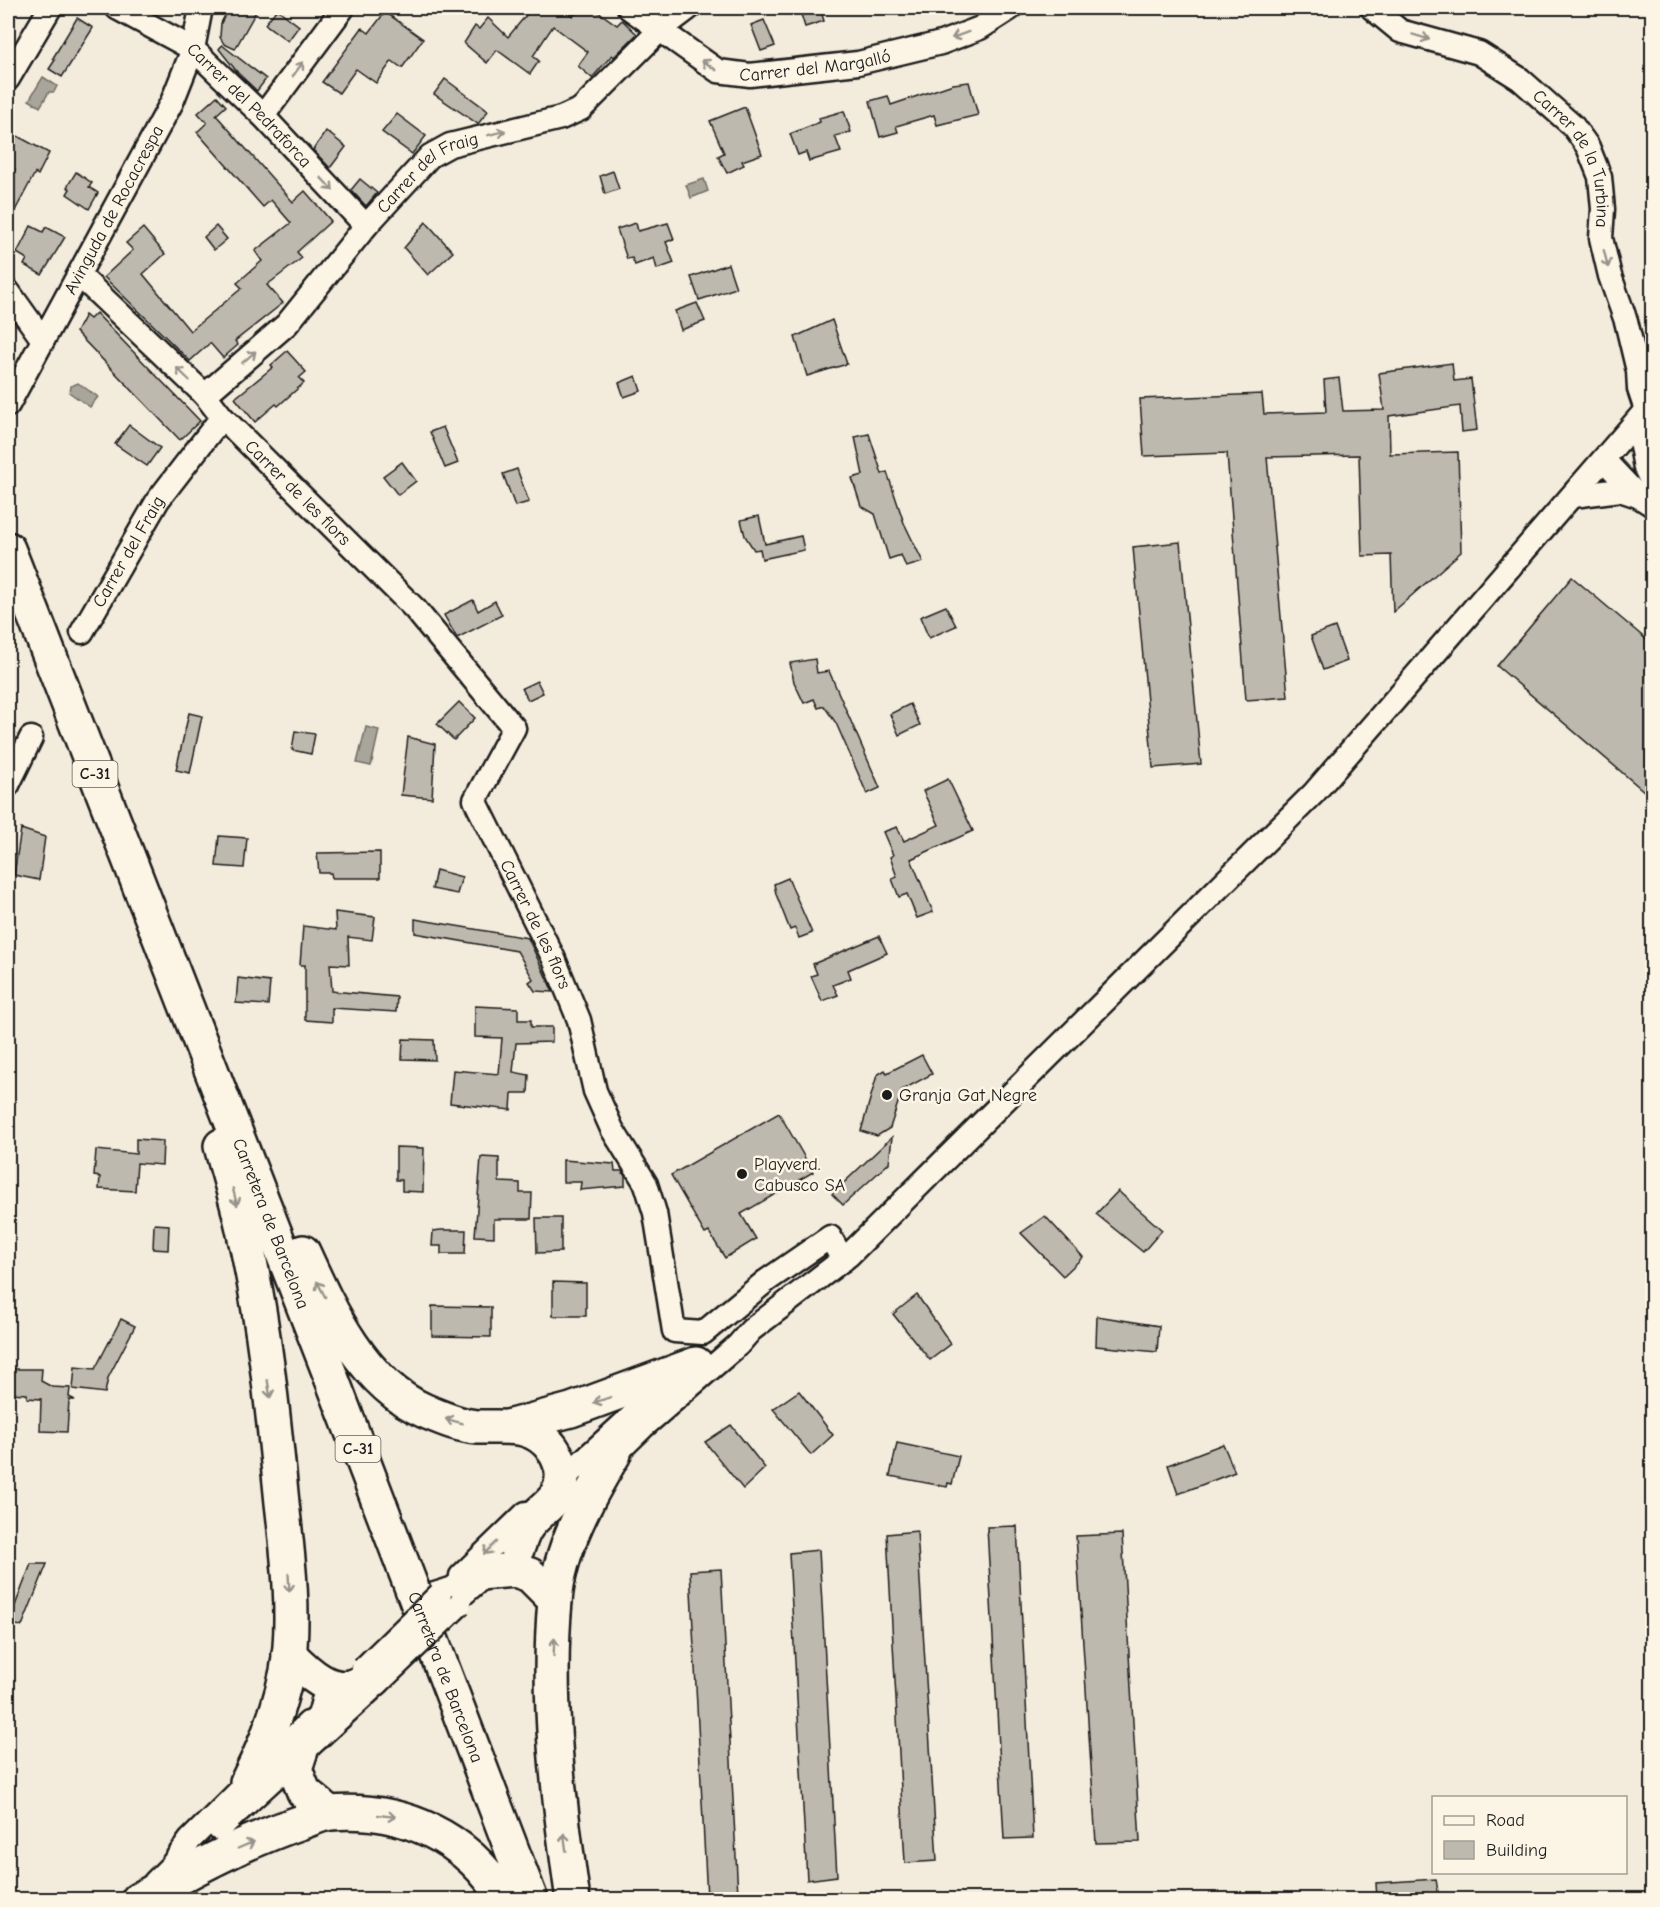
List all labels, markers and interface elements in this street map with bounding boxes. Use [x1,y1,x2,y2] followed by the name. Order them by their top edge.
[951,31,970,42] one-way arrow
[1411,32,1430,43] one-way arrow
[183,38,316,172] street label: Carrer del Pedraforca
[738,45,893,85] street label: Carrer del Margalló
[701,59,718,71] one-way arrow
[291,62,304,78] one-way arrow
[1528,85,1614,228] street label: Carrer de la Turbina
[59,122,168,298] street label: Avinguda de Rocacrespa
[487,127,506,139] one-way arrow
[372,128,480,218] street label: Carrer del Fraig
[320,177,334,192] one-way arrow
[1601,249,1613,268] one-way arrow
[241,350,257,363] one-way arrow
[175,366,190,381] one-way arrow
[241,436,355,550] street label: Carrer de les flors
[88,492,169,611] street label: Carrer del Fraig
[72,761,118,787] road number: C-31
[496,856,576,992] street label: Carrer de les flors
[899,1085,1037,1106] place label: Granja Gat Negre
[880,1088,894,1102] marker: Granja Gat Negre
[228,1135,314,1312] street label: Carretera de Barcelona
[754,1154,845,1196] place label: Playverd. Cabusco SA
[735,1167,749,1181] marker: Playverd. Cabusco SA
[230,1188,241,1207] one-way arrow
[314,1280,326,1298] one-way arrow
[264,1379,275,1399] one-way arrow
[593,1395,612,1406] one-way arrow
[444,1415,463,1427] one-way arrow
[336,1436,380,1462] road number: C-31
[483,1541,498,1556] one-way arrow
[283,1573,294,1593] one-way arrow
[404,1589,488,1765] street label: Carretera de Barcelona
[548,1638,559,1658] one-way arrow
[1432,1796,1627,1874] legend
[1486,1810,1525,1831] text: Road
[377,1811,397,1822] one-way arrow
[559,1832,570,1852] one-way arrow
[236,1839,255,1850] one-way arrow
[1486,1840,1548,1861] text: Building

